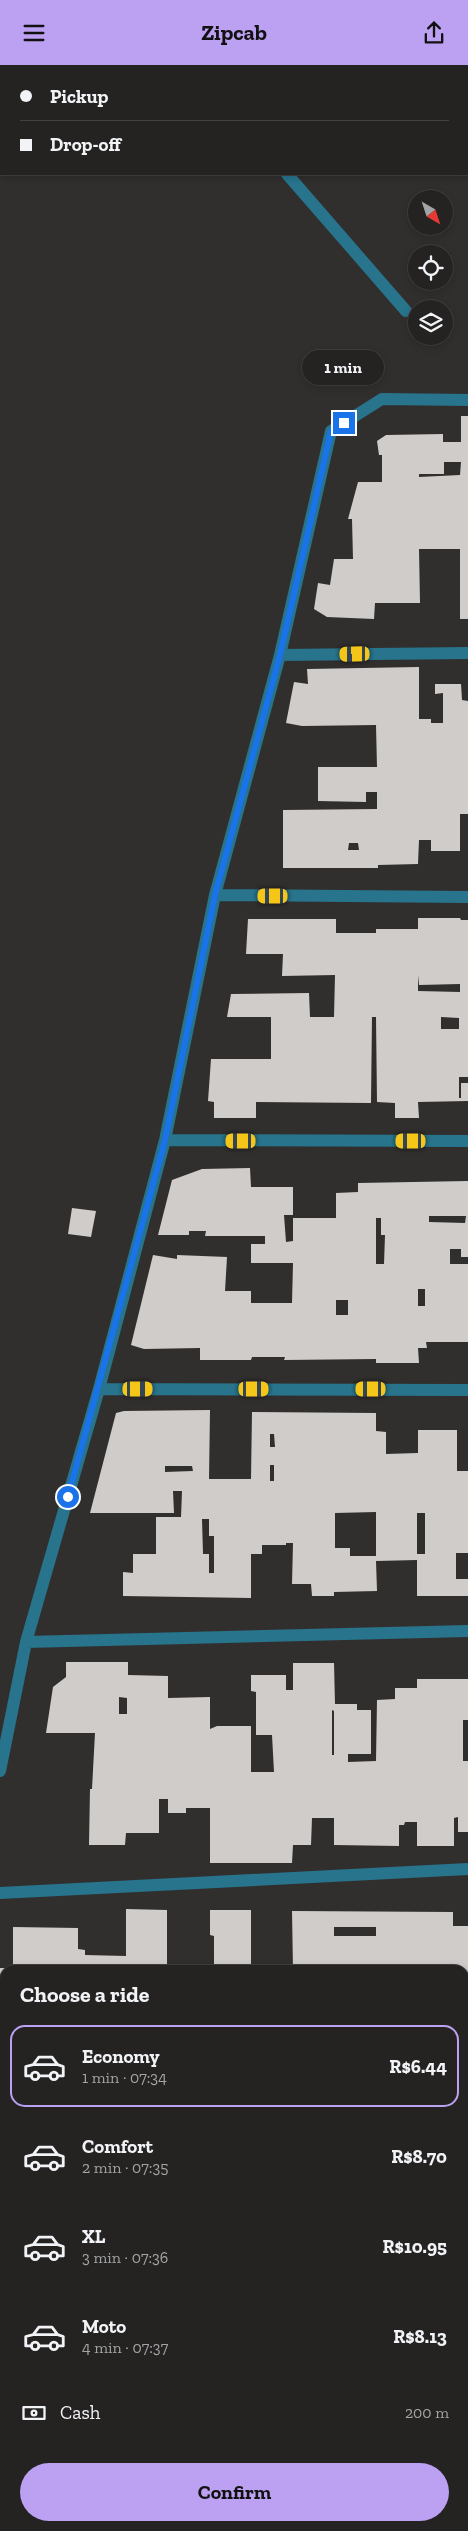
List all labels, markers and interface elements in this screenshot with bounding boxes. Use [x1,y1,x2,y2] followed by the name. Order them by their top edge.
[20,19,48,47] icon: menu
[201,19,267,46] text: Zipcab
[420,19,448,47] icon: share
[50,85,108,108] text: Pickup
[50,133,121,156] text: Drop-off
[408,190,452,235] north arrow
[408,190,453,345] map controls
[408,245,453,290] button: locate
[408,300,453,345] button: layers
[303,351,385,385] callout: 1 min
[324,358,362,377] text: 1 min
[333,412,355,434] route end
[339,646,370,662] car
[258,889,288,904] car
[226,1134,256,1149] car
[396,1134,426,1149] car
[123,1382,153,1397] car
[239,1382,269,1397] car
[356,1382,386,1397] car
[57,1486,79,1508] route start
[20,1981,150,2008] text: Choose a ride
[22,2044,67,2089] icon: car
[82,2045,160,2068] text: Economy
[389,2055,447,2078] text: R$6.44
[82,2068,167,2087] text: 1 min · 07:34
[22,2134,67,2179] icon: car
[82,2135,153,2158] text: Comfort
[391,2145,447,2168] text: R$8.70
[82,2158,168,2177] text: 2 min · 07:35
[22,2224,67,2269] icon: car
[82,2225,105,2248] text: XL
[383,2235,447,2258] text: R$10.95
[82,2248,168,2267] text: 3 min · 07:36
[22,2314,67,2359] icon: car
[82,2315,126,2338] text: Moto
[393,2325,447,2348] text: R$8.13
[82,2338,168,2357] text: 4 min · 07:37
[20,2399,48,2427] icon: cash
[60,2401,100,2424] text: Cash
[405,2403,449,2422] text: 200 m
[20,2463,449,2521] button: Confirm

